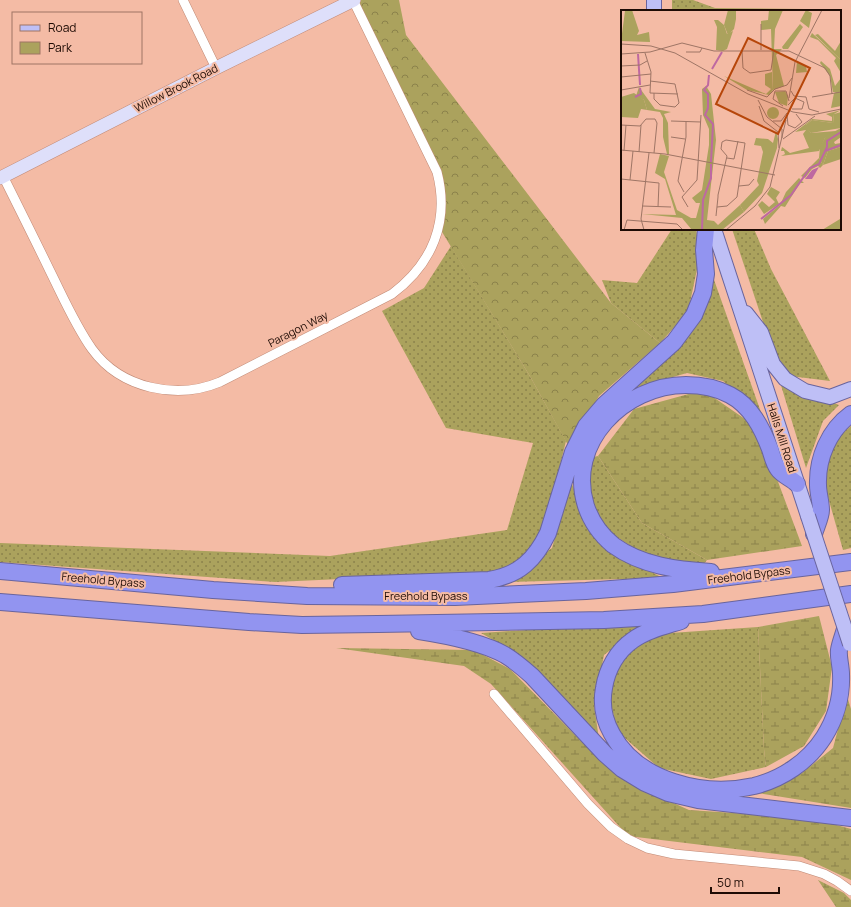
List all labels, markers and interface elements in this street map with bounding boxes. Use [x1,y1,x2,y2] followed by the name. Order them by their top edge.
[621,10,841,230] inset map
[12,12,142,64] legend
[48,19,76,36] text: Road
[48,39,73,56] text: Park
[131,60,220,115] street label: Willow Brook Road
[265,307,331,350] street label: Paragon Way
[764,401,801,474] street label: Halls Mill Road
[707,562,791,587] street label: Freehold Bypass
[61,568,145,591] street label: Freehold Bypass
[384,588,468,603] street label: Freehold Bypass
[711,869,779,895] scale bar
[717,874,744,891] text: 50 m

